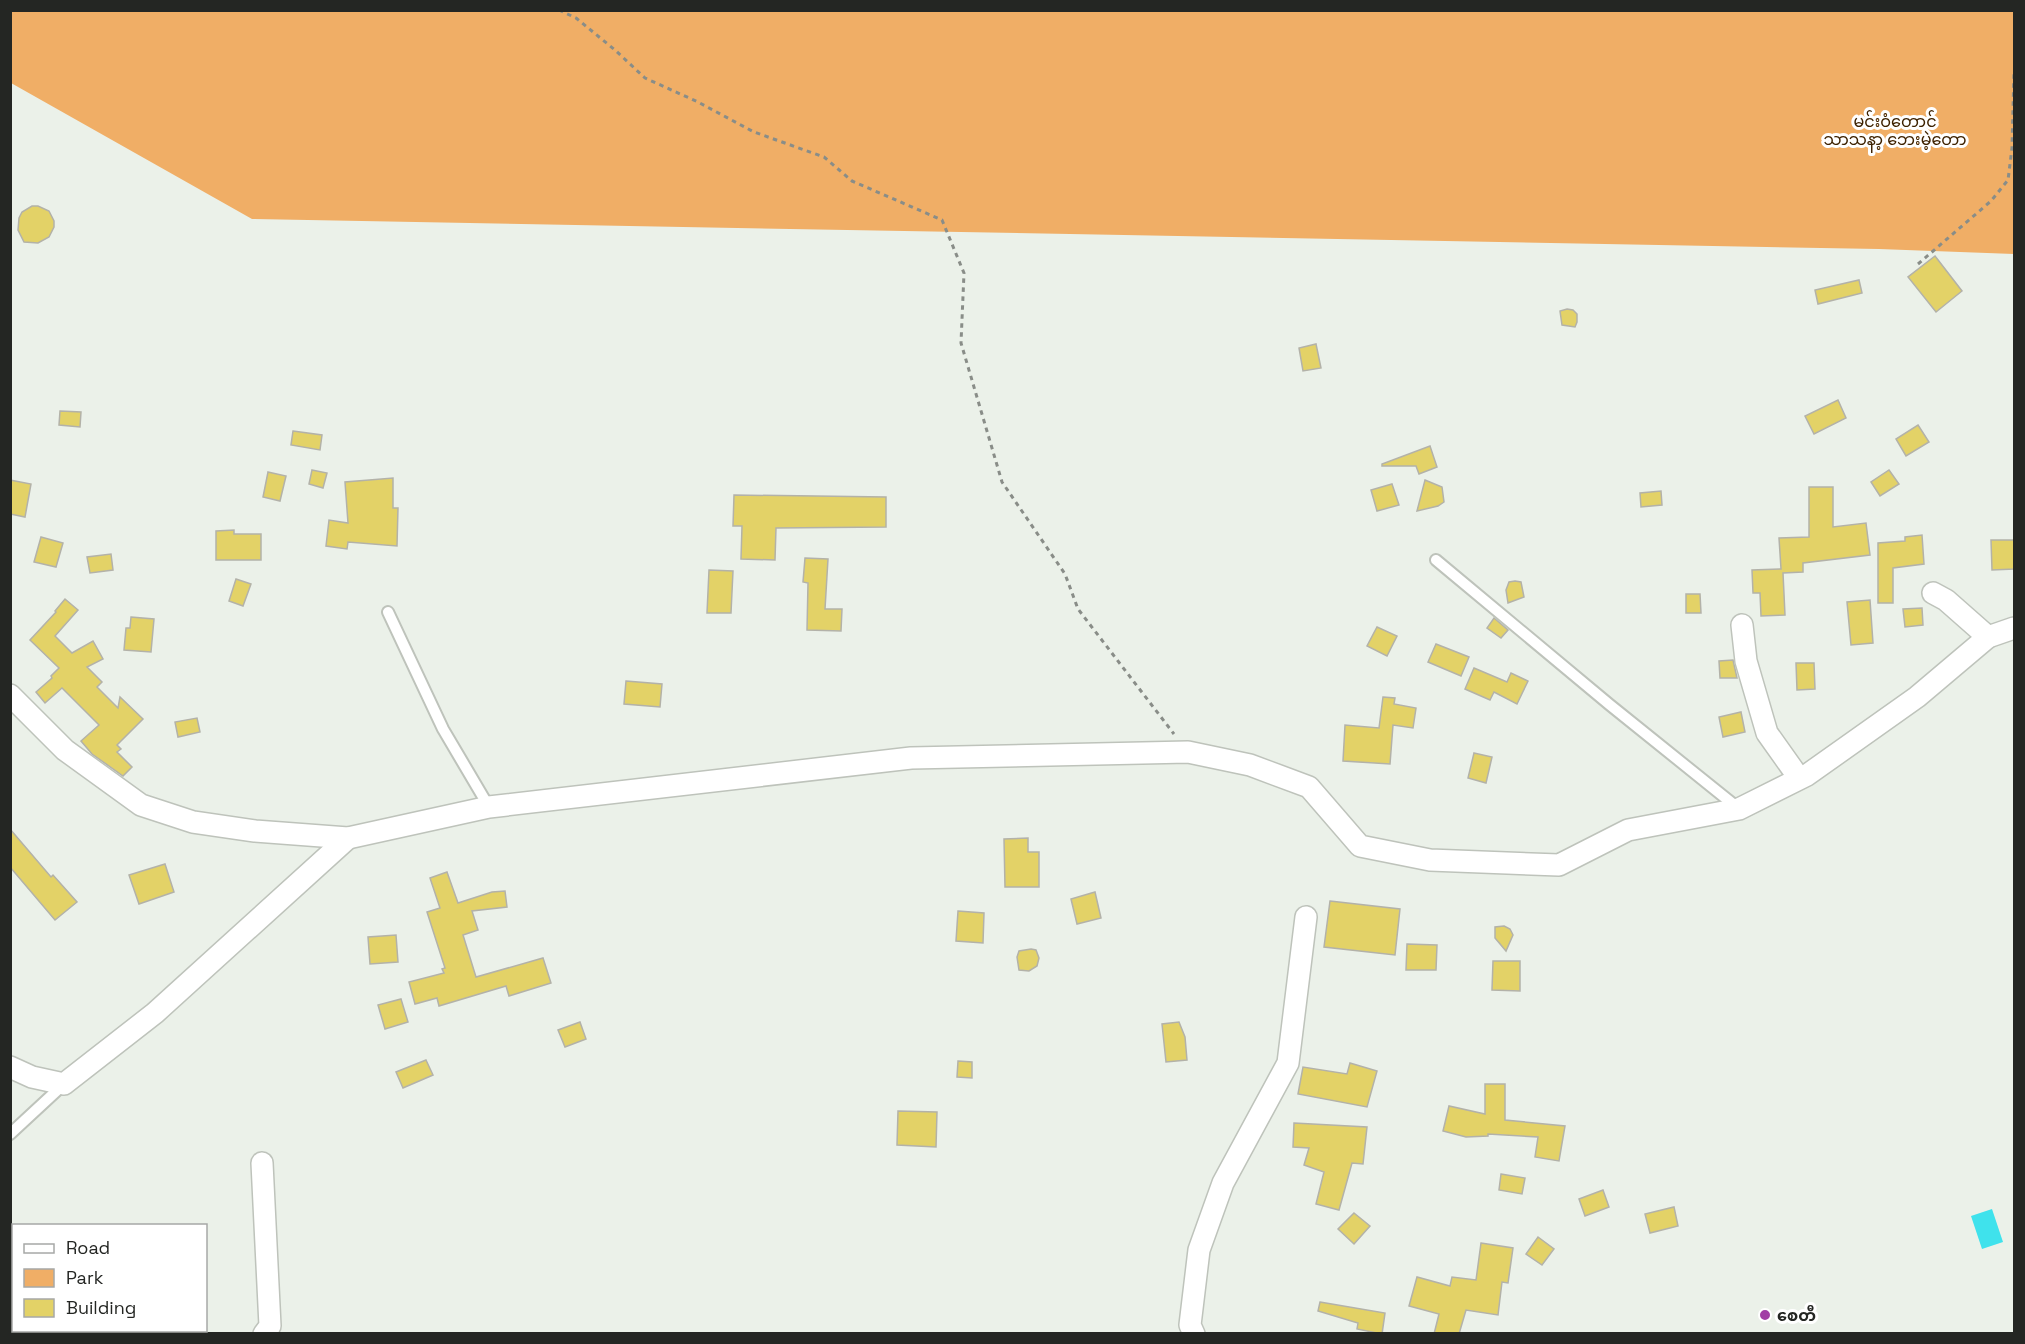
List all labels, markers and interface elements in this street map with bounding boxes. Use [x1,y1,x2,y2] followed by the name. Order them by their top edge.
[1823,110,1967,153] park label: မင်းဝံတောင် သာသနာ့ ‌ဘေးမဲ့တော
[12,1224,207,1332] legend
[66,1236,110,1259] text: Road
[66,1266,104,1289] text: Park
[66,1296,136,1319] text: Building
[1777,1304,1816,1326] place label: စေတီ
[1758,1308,1772,1322] marker: စေတီ

